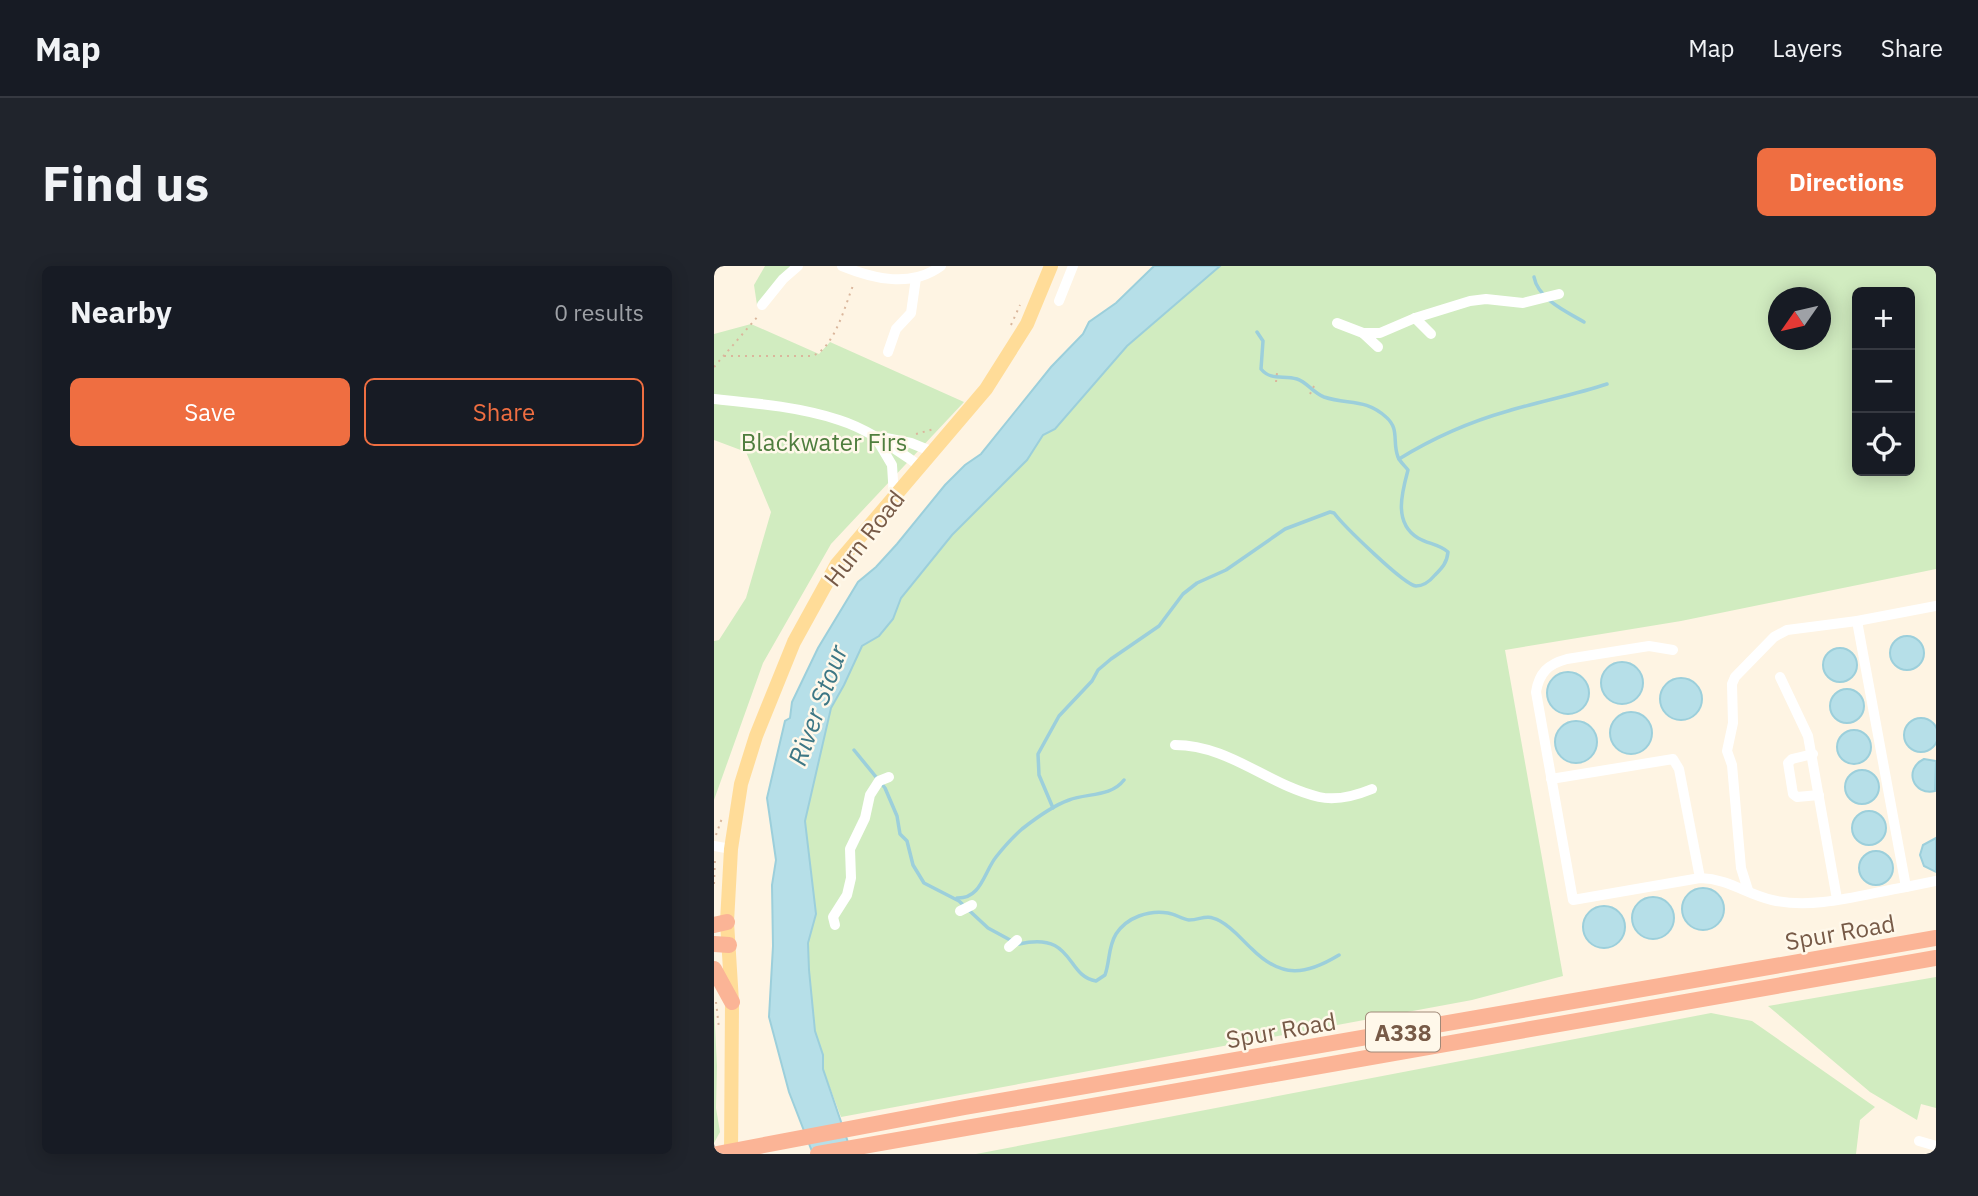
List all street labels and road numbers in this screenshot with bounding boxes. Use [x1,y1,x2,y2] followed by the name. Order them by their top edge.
[816,483,912,593] street label: Hurn Road
[1782,907,1898,957] street label: Spur Road
[1223,1005,1339,1055] street label: Spur Road
[1366,1012,1440,1052] road number: A338

